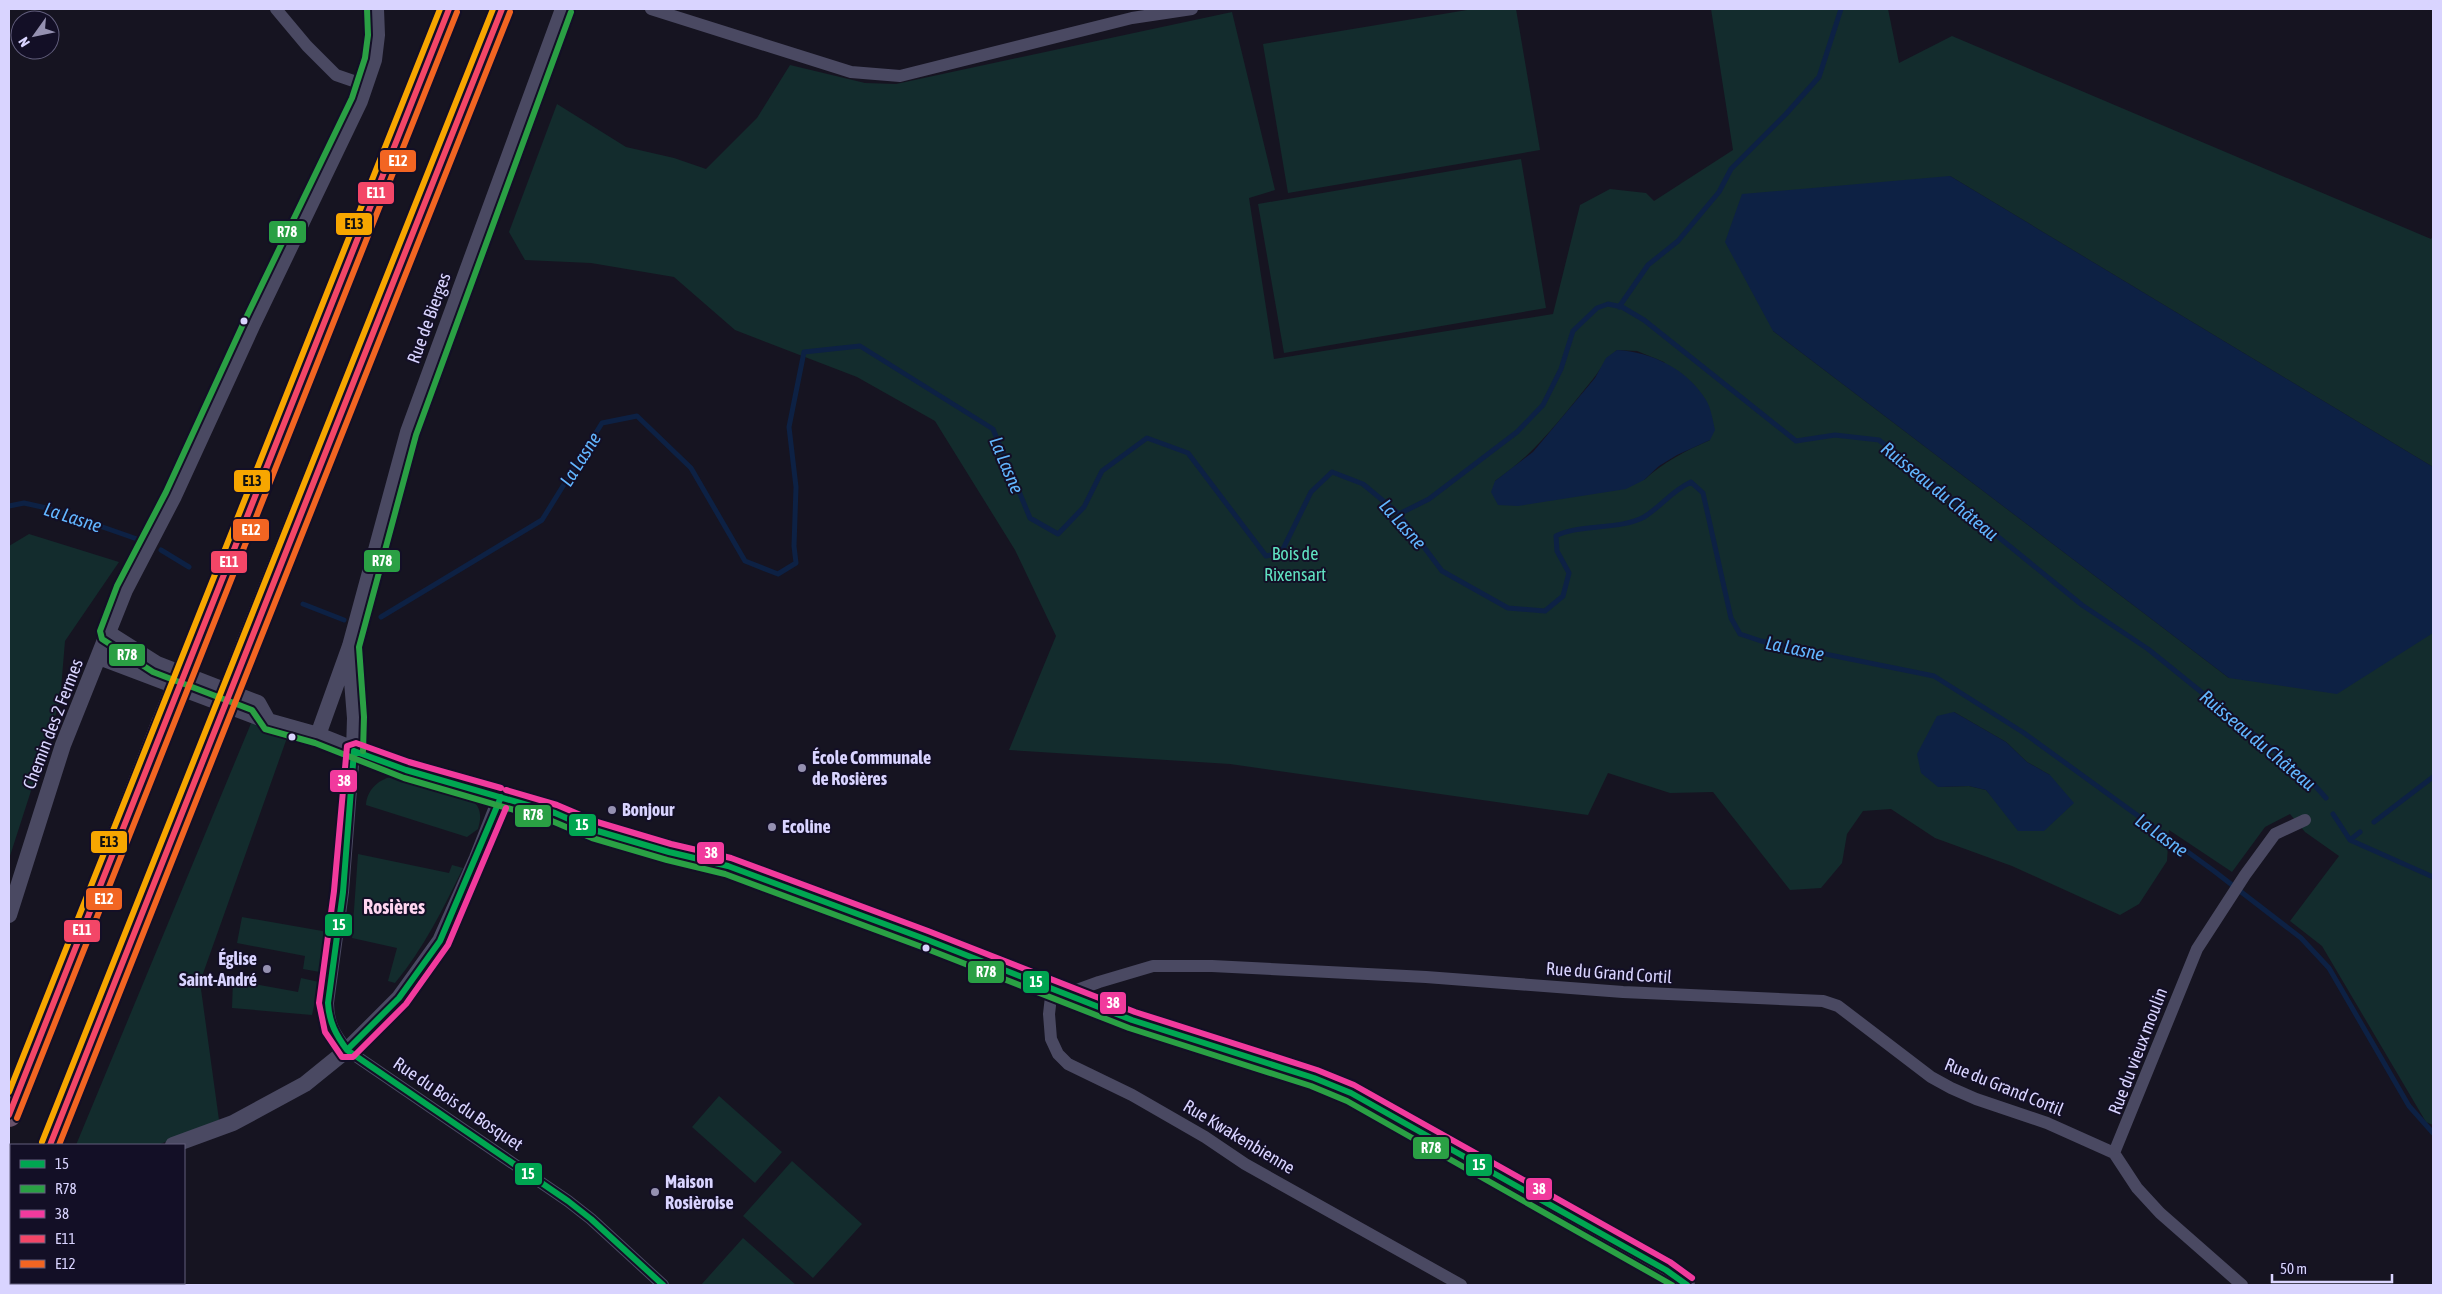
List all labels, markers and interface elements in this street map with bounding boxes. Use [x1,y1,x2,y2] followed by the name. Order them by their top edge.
[10,10,60,60] north arrow
[15,34,33,50] text: N
[379,149,417,173] line badge: E12
[388,153,408,169] text: E12
[357,181,395,205] line badge: E11
[366,185,386,201] text: E11
[335,212,373,236] line badge: E13
[344,216,364,232] text: E13
[268,220,307,244] line badge: R78
[277,224,297,240] text: R78
[402,270,455,366] street label: Rue de Bierges
[239,316,249,326] unlabelled marker
[555,428,605,490] water label: La Lasne
[985,433,1029,497] water label: La Lasne
[1877,437,2003,545] water label: Ruisseau du Château
[233,469,271,493] line badge: E13
[242,473,262,489] text: E13
[1375,495,1431,553] water label: La Lasne
[41,497,105,537] water label: La Lasne
[232,518,270,542] line badge: E12
[241,522,261,538] text: E12
[1264,543,1326,585] park label: Bois de Rixensart
[363,549,401,573] line badge: R78
[210,550,248,574] line badge: E11
[372,553,392,569] text: R78
[219,554,239,570] text: E11
[1764,631,1826,665] water label: La Lasne
[108,643,146,667] line badge: R78
[117,647,137,663] text: R78
[18,656,87,792] street label: Chemin des 2 Fermes
[2196,685,2320,795] water label: Ruisseau du Château
[287,732,297,742] unlabelled marker
[812,747,931,789] place label: École Communale de Rosières
[796,762,808,774] marker: École Communale de Rosières
[329,769,358,793] line badge: 38
[337,773,351,789] text: 38
[622,799,675,820] place label: Bonjour
[514,804,552,828] line badge: R78
[606,804,618,816] marker: Bonjour
[523,807,543,823] text: R78
[2131,809,2193,861] water label: La Lasne
[568,813,597,837] line badge: 15
[782,816,831,837] place label: Ecoline
[575,817,589,833] text: 15
[766,821,778,833] marker: Ecoline
[90,830,128,854] line badge: E13
[99,834,119,850] text: E13
[696,841,725,865] line badge: 38
[704,845,718,861] text: 38
[85,887,123,911] line badge: E12
[94,891,114,907] text: E12
[363,895,425,918] district label: Rosières
[324,913,353,937] line badge: 15
[332,917,346,933] text: 15
[63,919,101,943] line badge: E11
[72,922,92,938] text: E11
[921,943,931,953] unlabelled marker
[179,948,257,990] place label: Église Saint-André
[1545,958,1673,987] street label: Rue du Grand Cortil
[967,960,1005,984] line badge: R78
[261,963,273,975] marker: Église Saint-André
[976,964,996,980] text: R78
[1022,970,1050,994] line badge: 15
[1029,974,1043,990] text: 15
[2104,985,2171,1117] street label: Rue du vieux moulin
[1099,991,1127,1015] line badge: 38
[1106,995,1120,1011] text: 38
[390,1052,527,1155] street label: Rue du Bois du Bosquet
[1942,1053,2067,1120] street label: Rue du Grand Cortil
[1180,1095,1299,1178] street label: Rue Kwakenbienne
[1412,1136,1450,1160] line badge: R78
[1421,1140,1441,1156] text: R78
[10,1144,185,1284] legend
[1465,1153,1493,1177] line badge: 15
[55,1155,69,1172] text: 15
[1472,1157,1486,1173] text: 15
[514,1162,543,1186] line badge: 15
[521,1166,535,1182] text: 15
[665,1171,734,1213] place label: Maison Rosièroise
[1525,1177,1553,1201] line badge: 38
[55,1180,77,1197] text: R78
[1532,1181,1546,1197] text: 38
[649,1186,661,1198] marker: Maison Rosièroise
[55,1205,69,1222] text: 38
[55,1230,76,1247] text: E11
[2272,1252,2392,1284] scale bar
[55,1255,76,1272] text: E12
[2280,1260,2307,1277] text: 50 m

